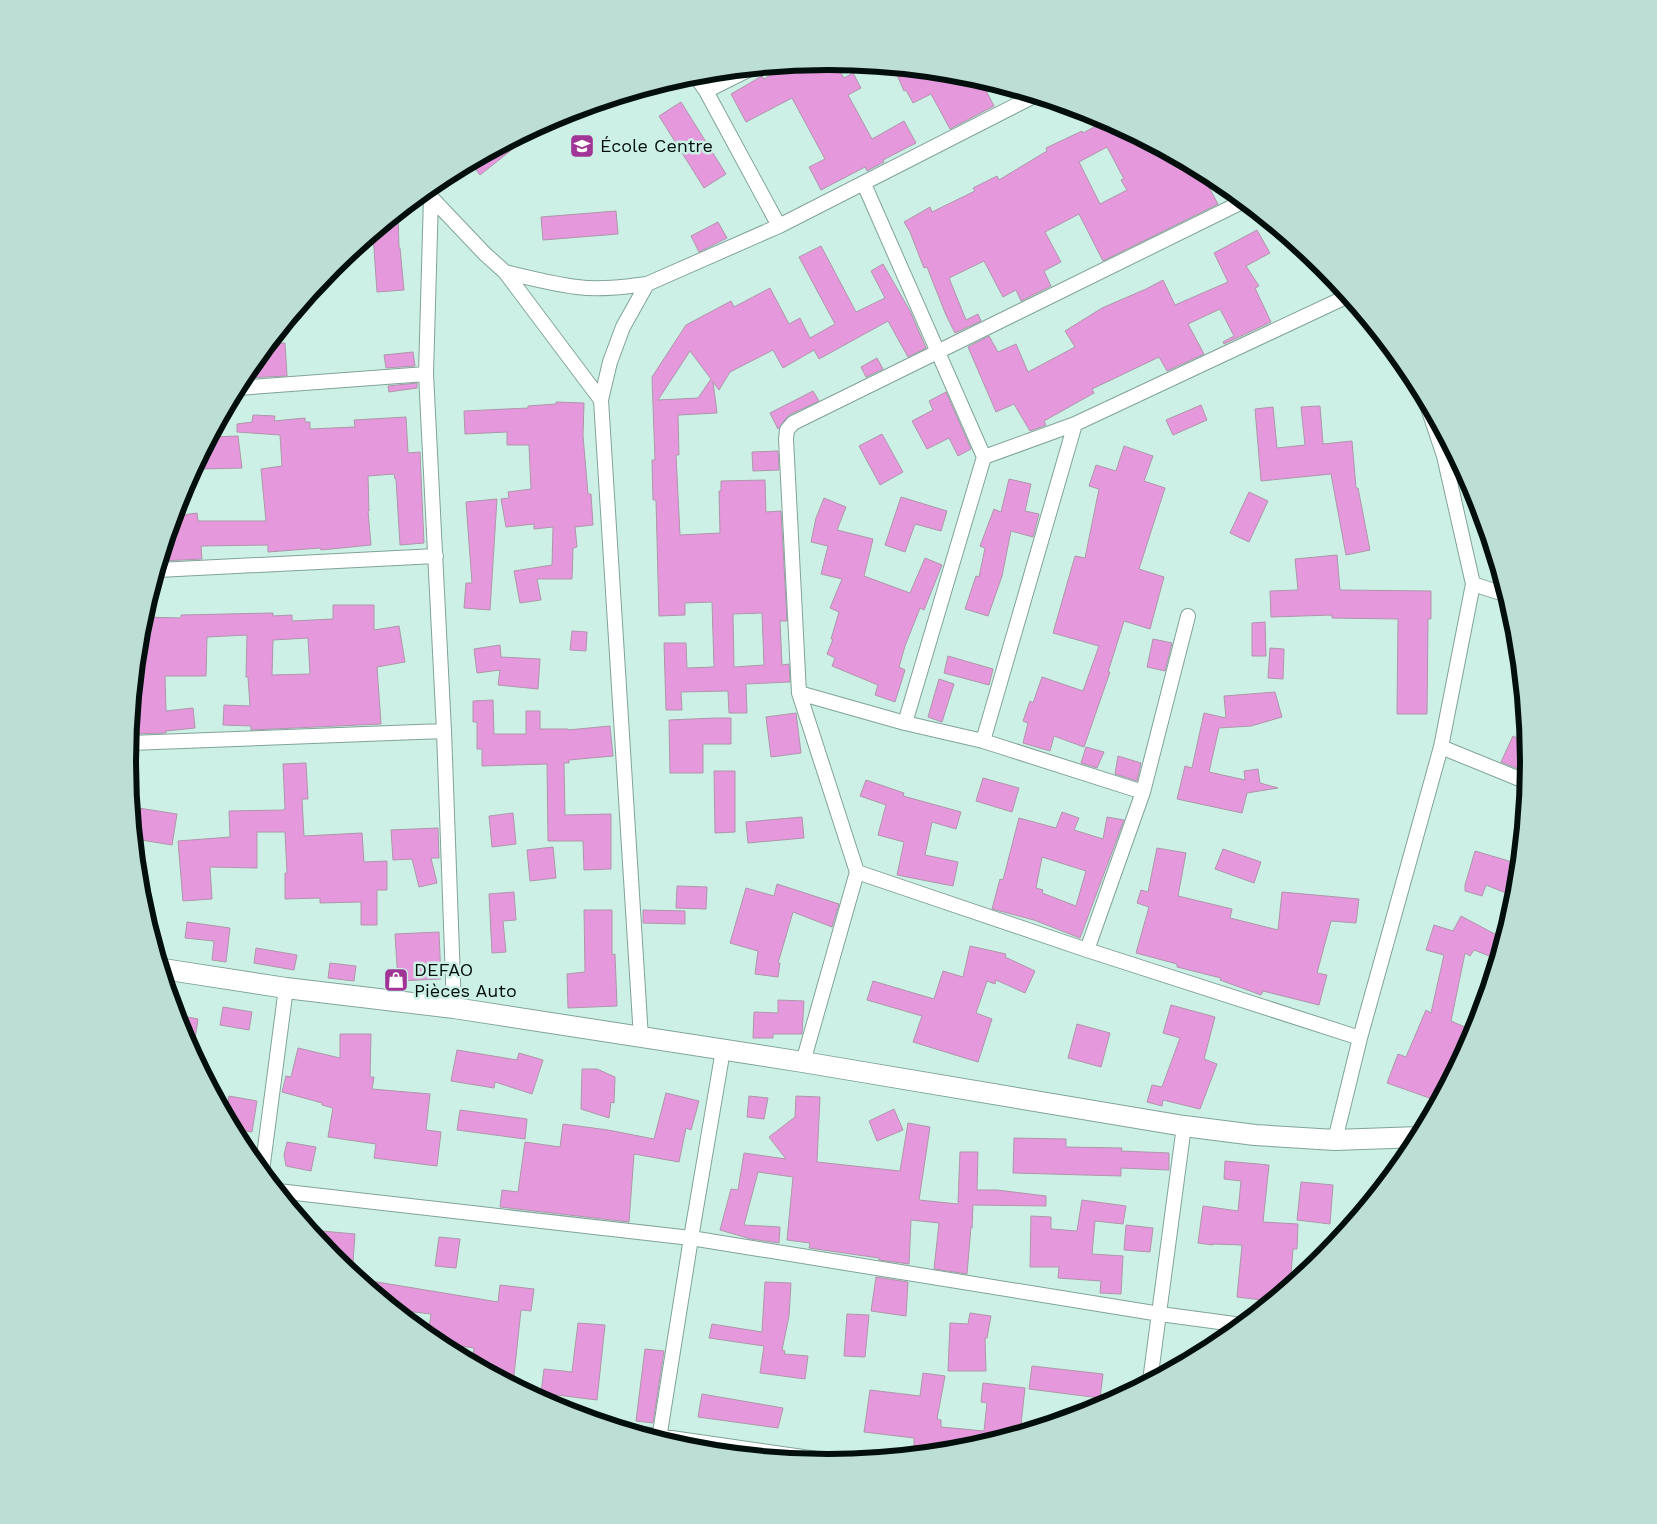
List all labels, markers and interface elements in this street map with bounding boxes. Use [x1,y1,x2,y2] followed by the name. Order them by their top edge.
[569,133,595,159] school or university icon: École Centre
[600,135,713,156] place label: École Centre
[414,959,517,1001] place label: DEFAO Pièces Auto
[383,967,409,993] shop icon: DEFAO Pièces Auto

